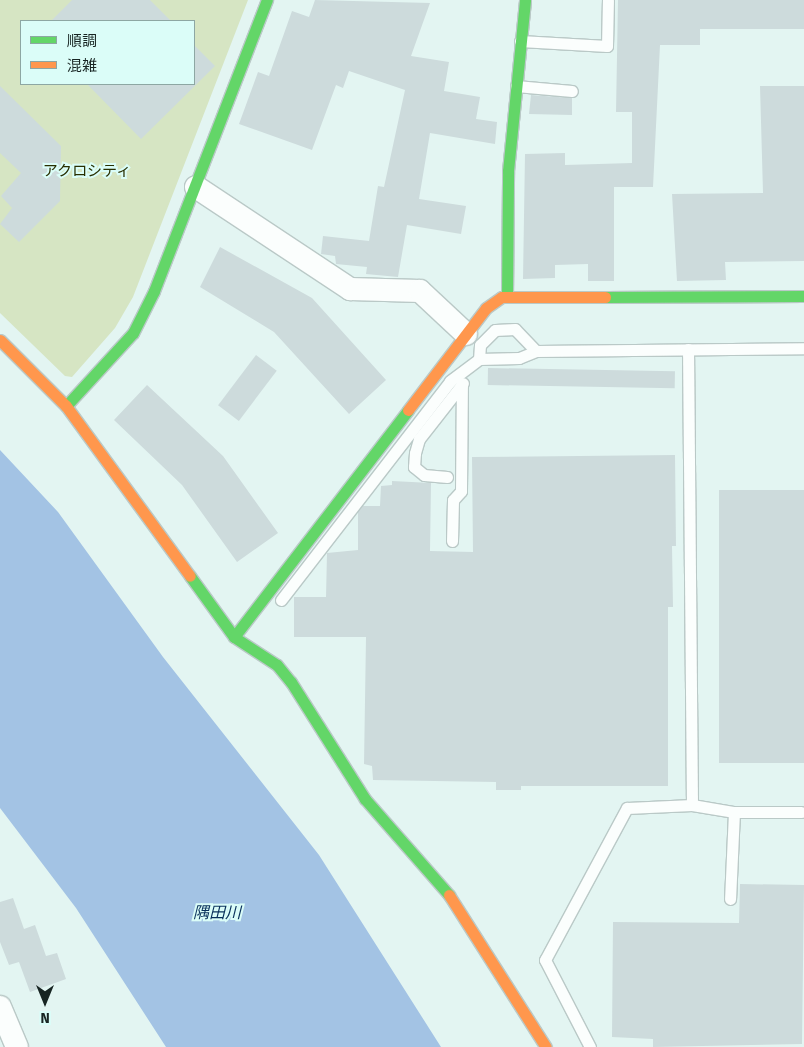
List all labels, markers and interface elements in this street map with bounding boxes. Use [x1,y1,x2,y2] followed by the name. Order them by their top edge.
[20,20,195,85] legend
[67,32,97,50] text: 順調
[67,57,97,75] text: 混雑
[42,163,132,181] park label: アクロシティ
[193,903,241,923] water label: 隅田川
[20,977,70,1027] north arrow
[40,1009,50,1026] text: N

